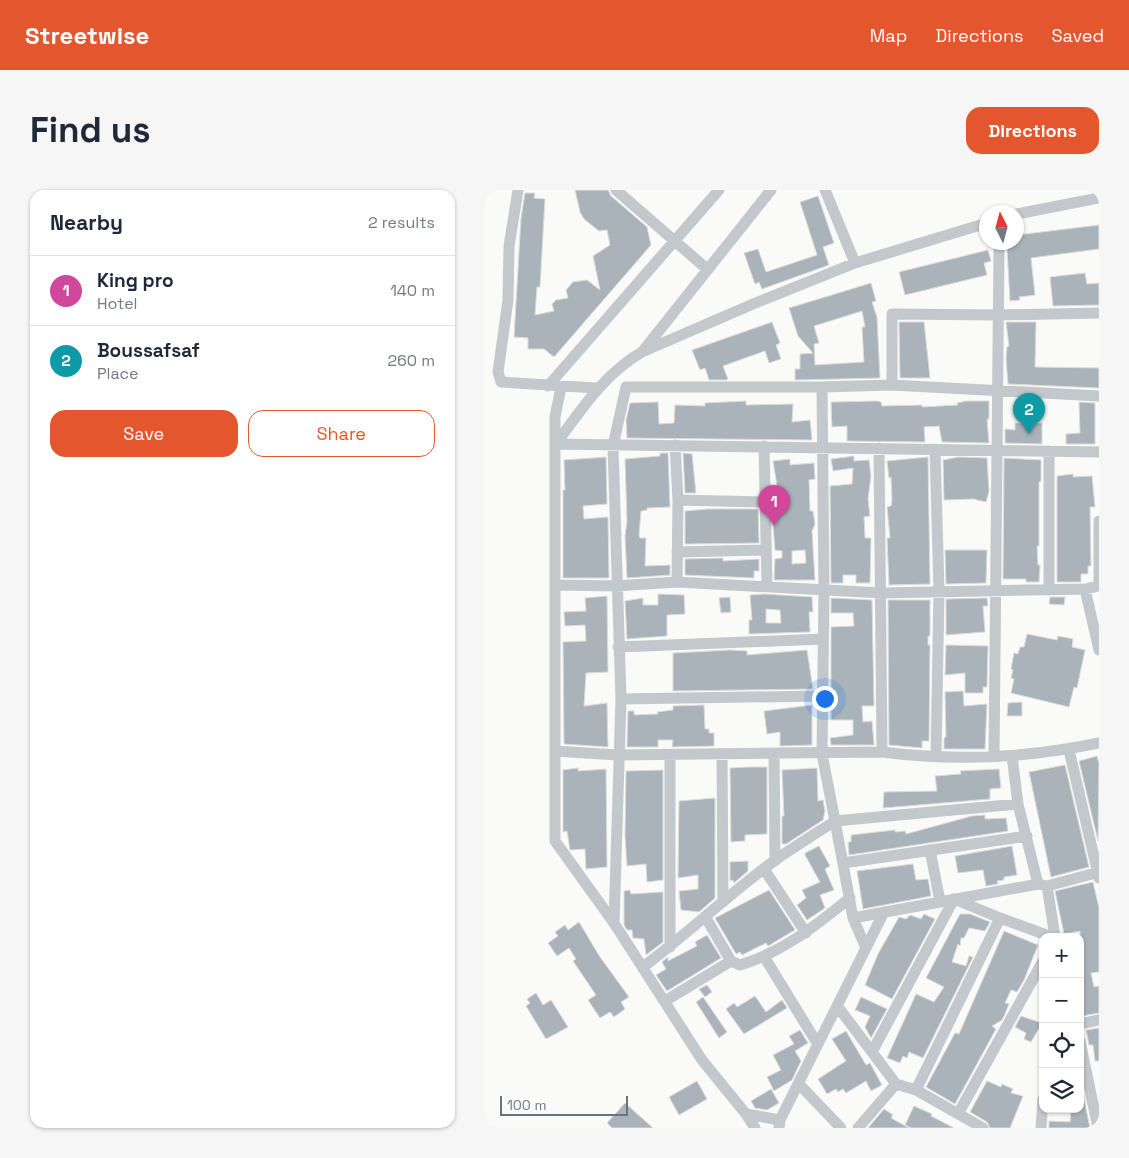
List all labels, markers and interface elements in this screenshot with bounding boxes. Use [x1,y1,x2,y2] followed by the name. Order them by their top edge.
[25,20,149,51] text: Streetwise
[870,24,907,47] text: Map
[935,24,1024,47] text: Directions
[1052,24,1104,47] text: Saved
[966,107,1099,154] button: Directions
[30,108,151,152] text: Find us
[979,205,1024,250] north arrow
[50,209,123,236] text: Nearby
[368,212,435,233] text: 2 results
[97,268,174,293] text: King pro
[62,280,70,301] text: 1
[390,280,435,301] text: 140 m
[97,293,138,314] text: Hotel
[97,338,200,363] text: Boussafsaf
[61,350,71,371] text: 2
[387,350,435,371] text: 260 m
[97,363,139,384] text: Place
[1013,393,1045,434] pin: 2
[50,410,238,457] button: Save
[248,410,435,457] button: Share
[758,485,790,526] pin: 1
[812,686,838,712] your location
[1039,933,1084,1113] map controls
[1039,933,1084,978] button: +
[1039,978,1084,1023] button: −
[1039,1023,1084,1068] button: locate
[1039,1068,1084,1113] button: layers
[500,1093,627,1116] scale bar
[507,1096,546,1114] text: 100 m

